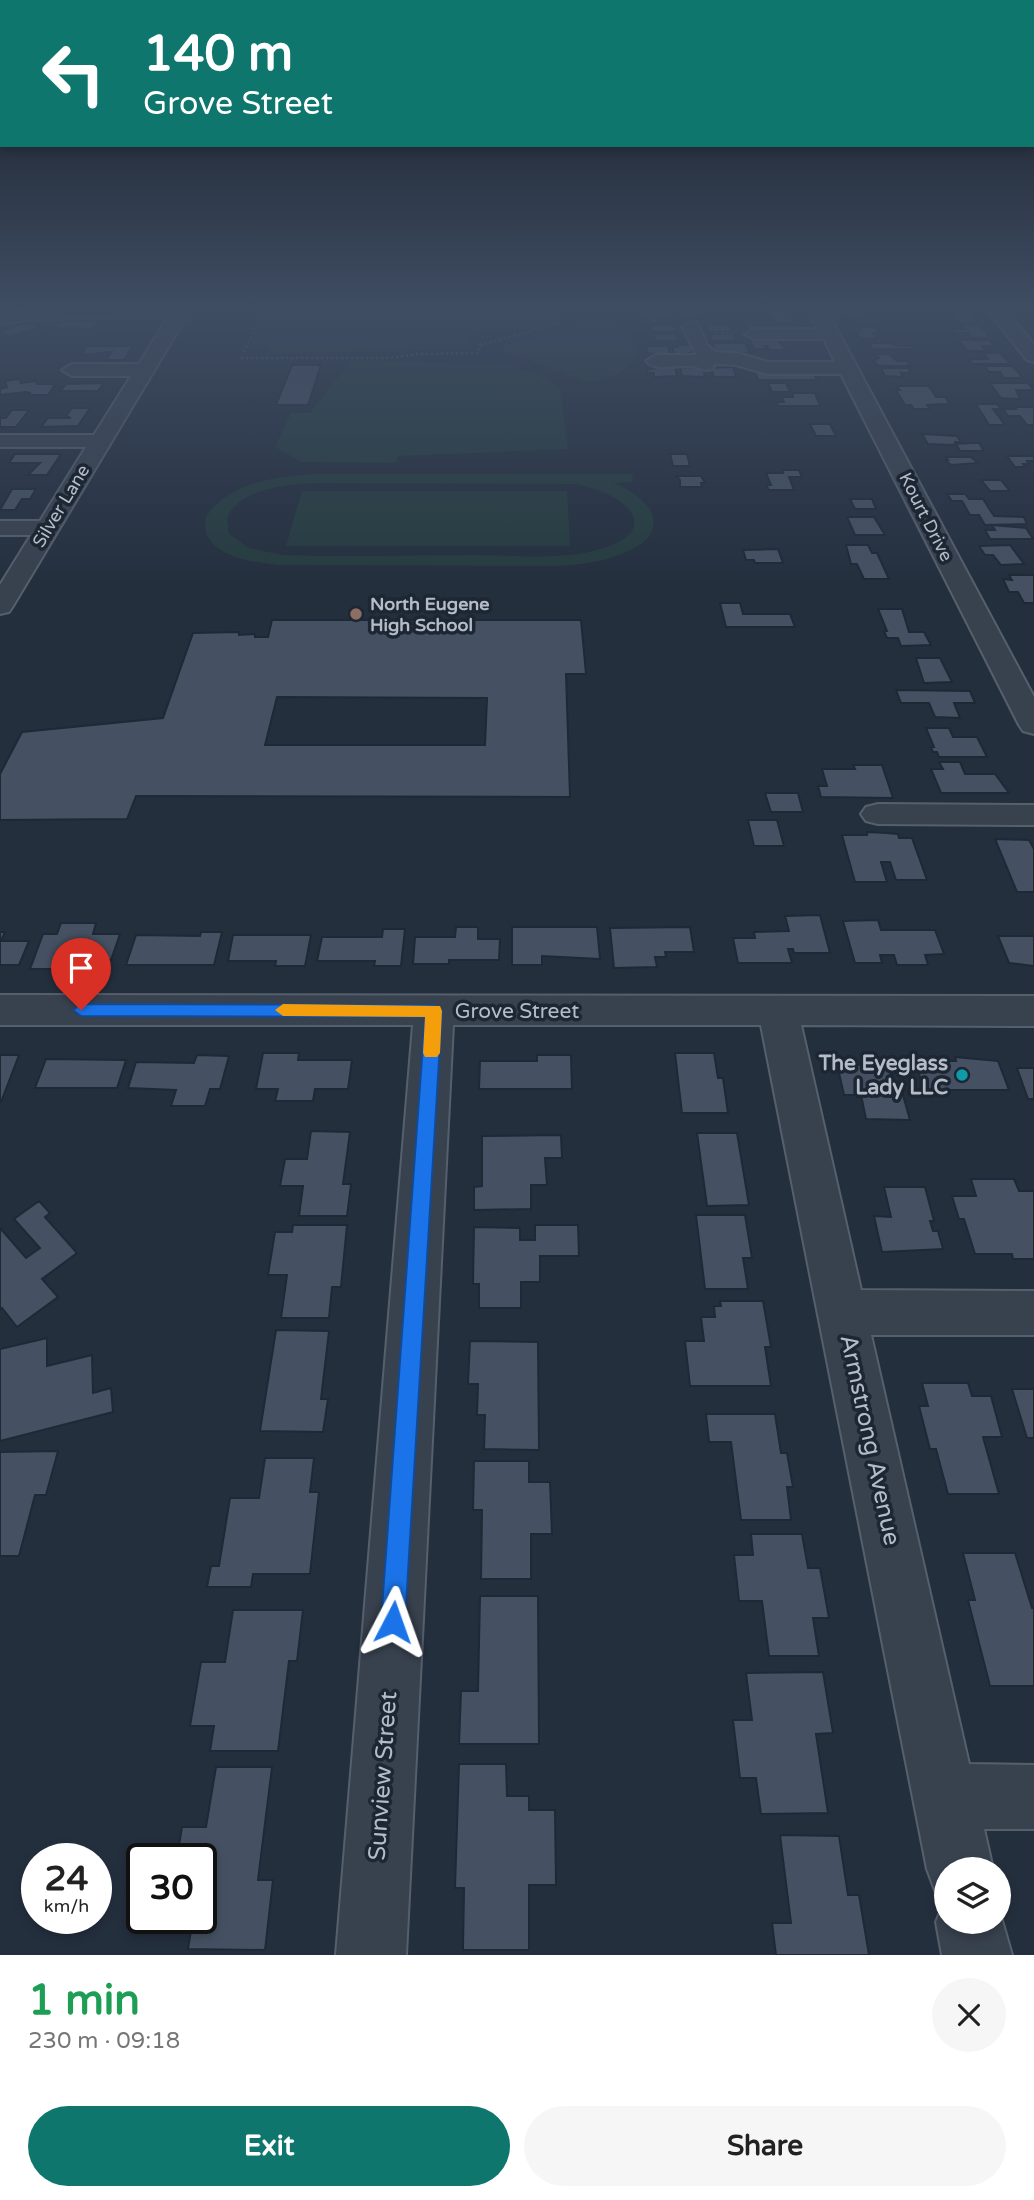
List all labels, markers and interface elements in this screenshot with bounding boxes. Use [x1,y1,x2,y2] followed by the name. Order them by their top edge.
[143,25,293,84] text: 140 m
[28,28,119,119] icon: left
[143,85,333,123] text: Grove Street
[28,461,94,551] street label: Silver Lane
[894,469,958,565] street label: Kourt Drive
[370,593,489,636] place label: North Eugene High School
[348,606,364,622] marker: North Eugene High School
[51,938,111,1010] pin
[62,949,100,987] icon: arrive
[455,999,579,1024] street label: Grove Street
[818,1051,948,1100] place label: The Eyeglass Lady LLC
[954,1067,970,1083] marker: The Eyeglass Lady LLC
[833,1332,907,1548] street label: Armstrong Avenue
[356,1585,430,1659] position arrow
[363,1690,403,1862] street label: Sunview Street
[126,1843,217,1934] speed limit sign: 30
[934,1857,1011,1934] map controls
[934,1857,1011,1934] button: layers
[45,1858,88,1900] text: 24
[44,1895,89,1917] text: km/h
[28,1975,140,2026] text: 1 min
[932,1978,1006,2052] button: close
[28,2027,180,2055] text: 230 m · 09:18
[28,2106,510,2186] button: Exit
[524,2106,1006,2186] button: Share

